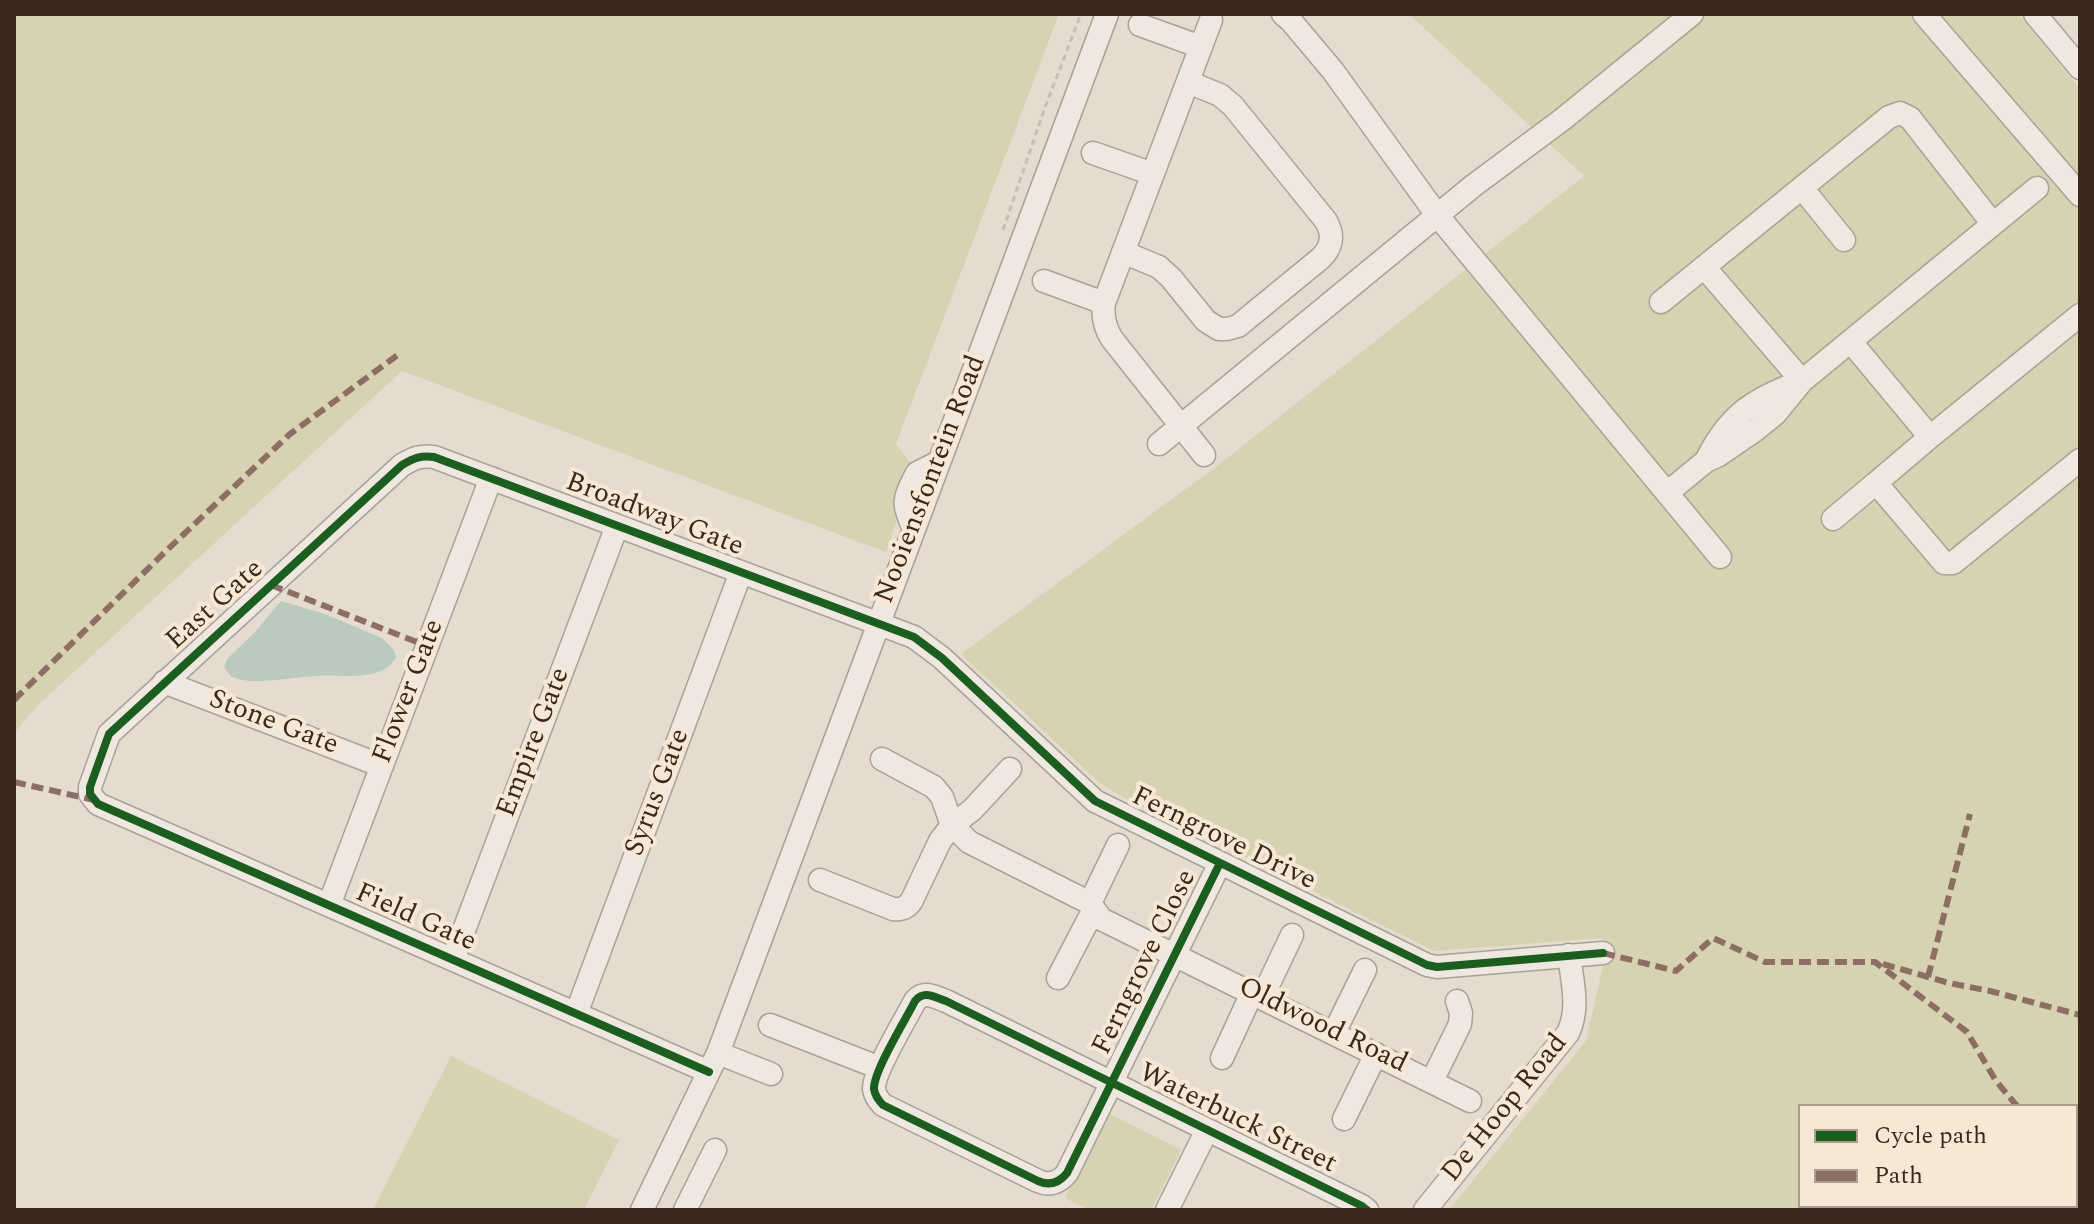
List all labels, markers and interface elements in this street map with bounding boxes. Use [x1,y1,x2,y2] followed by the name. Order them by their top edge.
[869,351,995,609] street label: Nooiensfontein Road
[560,467,748,565] street label: Broadway Gate
[160,554,272,658] street label: East Gate
[367,615,453,769] street label: Flower Gate
[491,664,579,822] street label: Empire Gate
[204,684,342,764] street label: Stone Gate
[619,725,699,861] street label: Syrus Gate
[1125,781,1321,899] street label: Ferngrove Drive
[1087,865,1205,1061] street label: Ferngrove Close
[349,877,481,961] street label: Field Gate
[1232,972,1412,1082] street label: Oldwood Road
[1436,1028,1576,1190] street label: De Hoop Road
[1133,1058,1341,1182] street label: Waterbuck Street
[1798,1104,2078,1208] legend
[1874,1118,1987,1154] text: Cycle path
[1874,1158,1923,1194] text: Path

